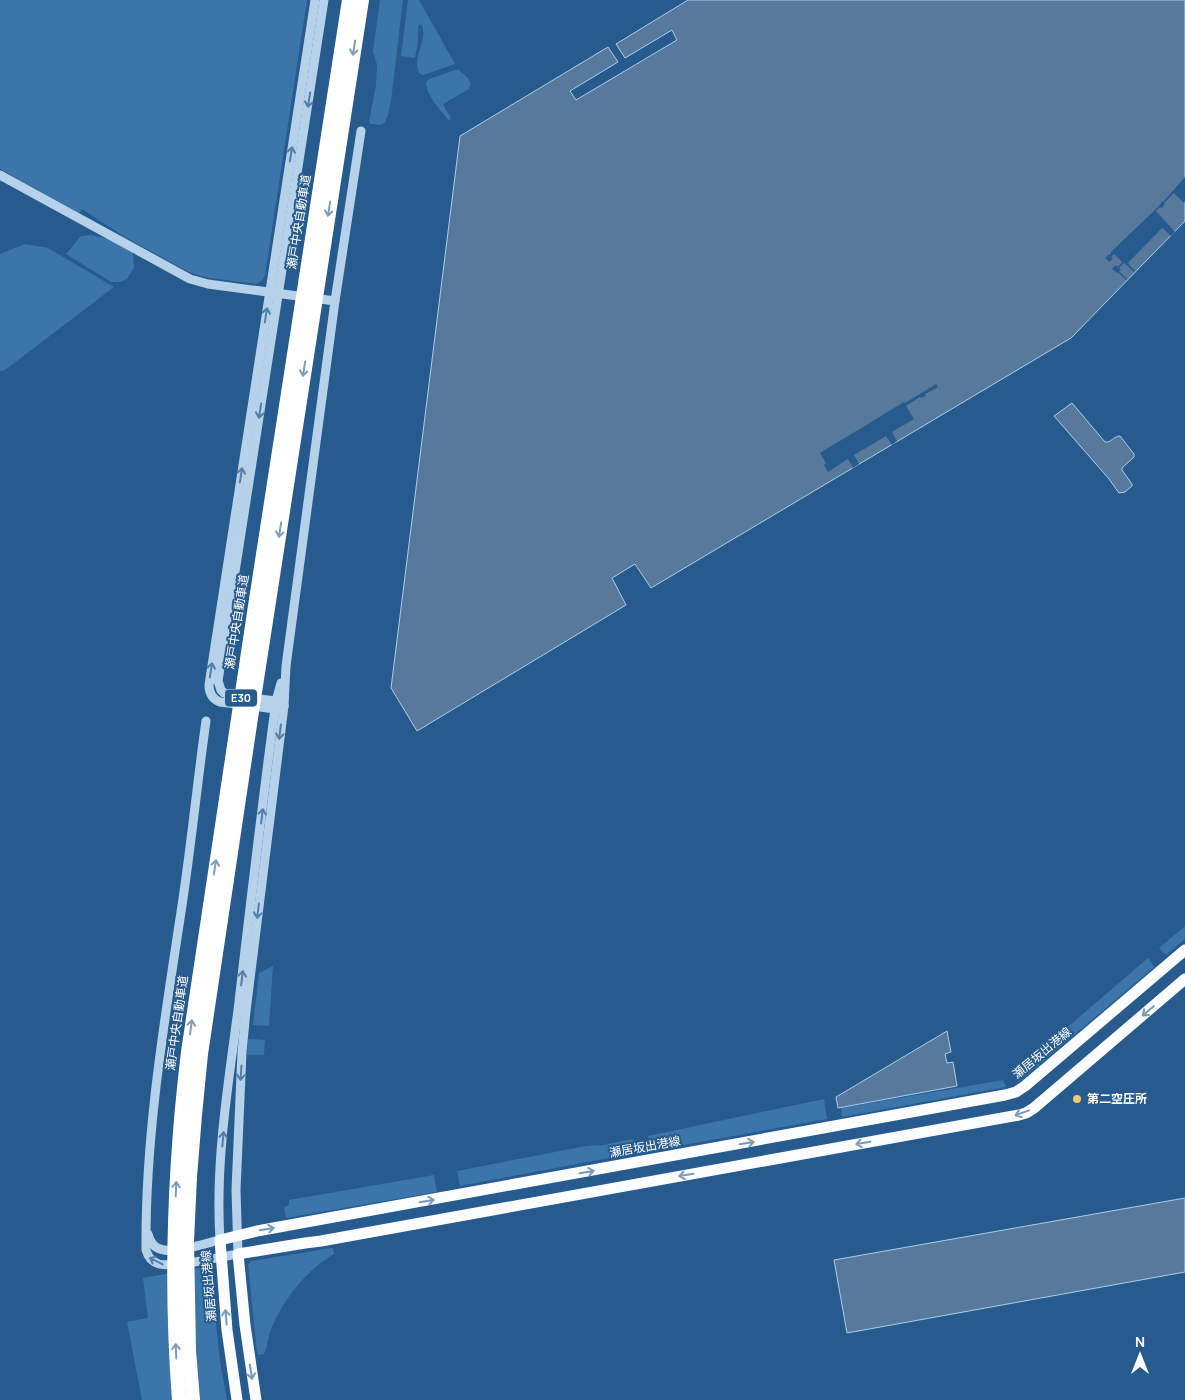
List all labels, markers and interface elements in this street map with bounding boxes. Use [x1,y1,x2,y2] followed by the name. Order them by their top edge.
[349,40,359,56] one-way arrow
[303,92,313,108] one-way arrow
[287,146,297,162] one-way arrow
[283,173,314,271] street label: 瀬戸中央自動車道
[324,200,334,216] one-way arrow
[262,307,272,323] one-way arrow
[299,361,309,377] one-way arrow
[255,403,265,419] one-way arrow
[237,468,247,484] one-way arrow
[274,522,284,538] one-way arrow
[221,573,252,671] street label: 瀬戸中央自動車道
[206,663,216,679] one-way arrow
[225,690,257,706] road number: E30
[275,724,285,740] one-way arrow
[257,809,267,825] one-way arrow
[211,859,221,875] one-way arrow
[253,903,263,919] one-way arrow
[237,970,247,986] one-way arrow
[161,974,192,1072] street label: 瀬戸中央自動車道
[1142,1005,1155,1016] one-way arrow
[187,1020,197,1036] one-way arrow
[1009,1023,1075,1082] street label: 瀬居坂出港線
[236,1064,245,1080] one-way arrow
[1087,1090,1147,1107] place label: 第二空圧所
[1071,1093,1083,1105] marker: 第二空圧所
[1015,1109,1030,1118] one-way arrow
[218,1131,227,1147] one-way arrow
[608,1132,682,1161] street label: 瀬居坂出港線
[738,1137,754,1147] one-way arrow
[855,1139,871,1149] one-way arrow
[579,1166,595,1176] one-way arrow
[678,1171,694,1181] one-way arrow
[171,1181,181,1198] one-way arrow
[419,1195,435,1205] one-way arrow
[259,1223,275,1233] one-way arrow
[197,1249,220,1323] street label: 瀬居坂出港線
[149,1256,164,1266] one-way arrow
[221,1309,231,1325] one-way arrow
[1115,1330,1165,1380] north arrow
[1135,1332,1145,1351] text: N
[171,1344,180,1360] one-way arrow
[247,1364,257,1380] one-way arrow

